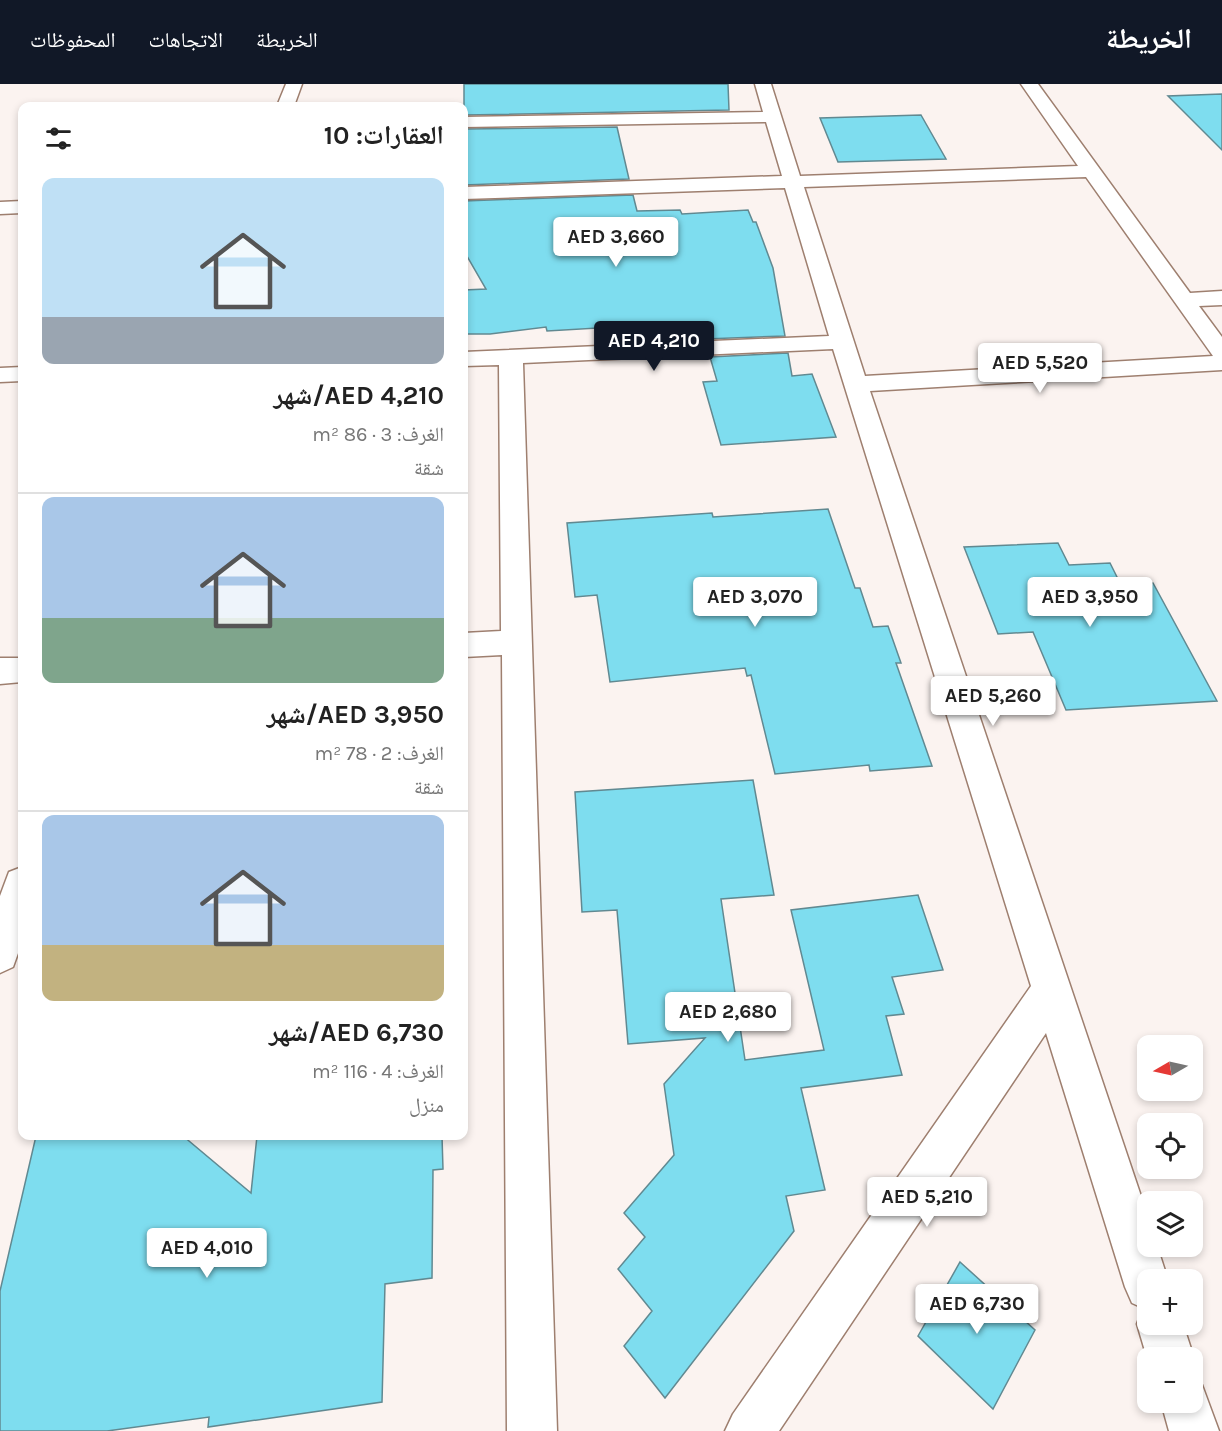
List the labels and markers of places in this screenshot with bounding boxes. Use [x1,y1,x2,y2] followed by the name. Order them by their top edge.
[547,217,685,268] pin: AED 3,660
[585,321,723,372] pin: AED 4,210
[971,343,1109,394] pin: AED 5,520
[686,577,824,628] pin: AED 3,070
[1021,577,1159,628] pin: AED 3,950
[924,676,1062,727] pin: AED 5,260
[659,992,797,1043] pin: AED 2,680
[858,1177,996,1228] pin: AED 5,210
[138,1228,276,1279] pin: AED 4,010
[908,1284,1046,1335] pin: AED 6,730

